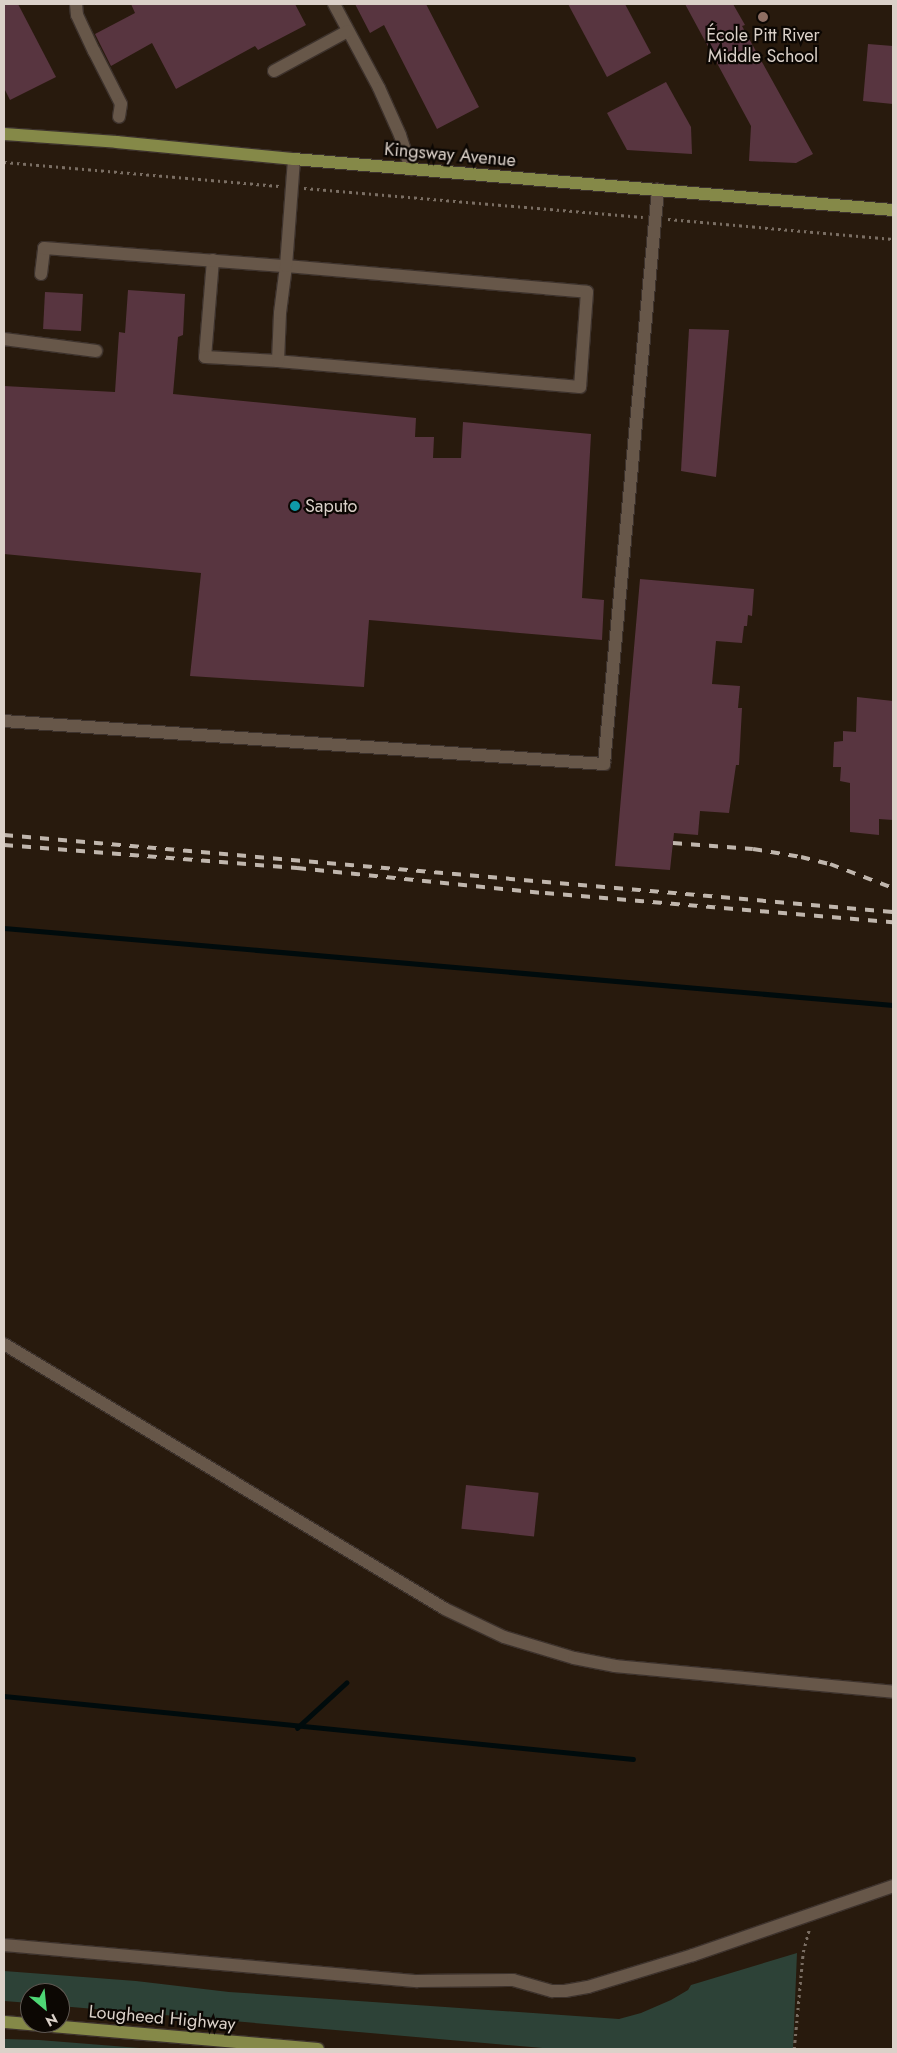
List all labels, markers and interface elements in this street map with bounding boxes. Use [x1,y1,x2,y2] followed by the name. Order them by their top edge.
[757,11,769,23] marker: École Pitt River Middle School
[706,25,820,68] place label: École Pitt River Middle School
[383,138,517,172] street label: Kingsway Avenue
[305,495,357,517] place label: Saputo
[289,500,301,512] marker: Saputo
[20,1983,70,2033] north arrow
[88,2001,236,2035] street label: Lougheed Highway
[42,2009,61,2032] text: N

